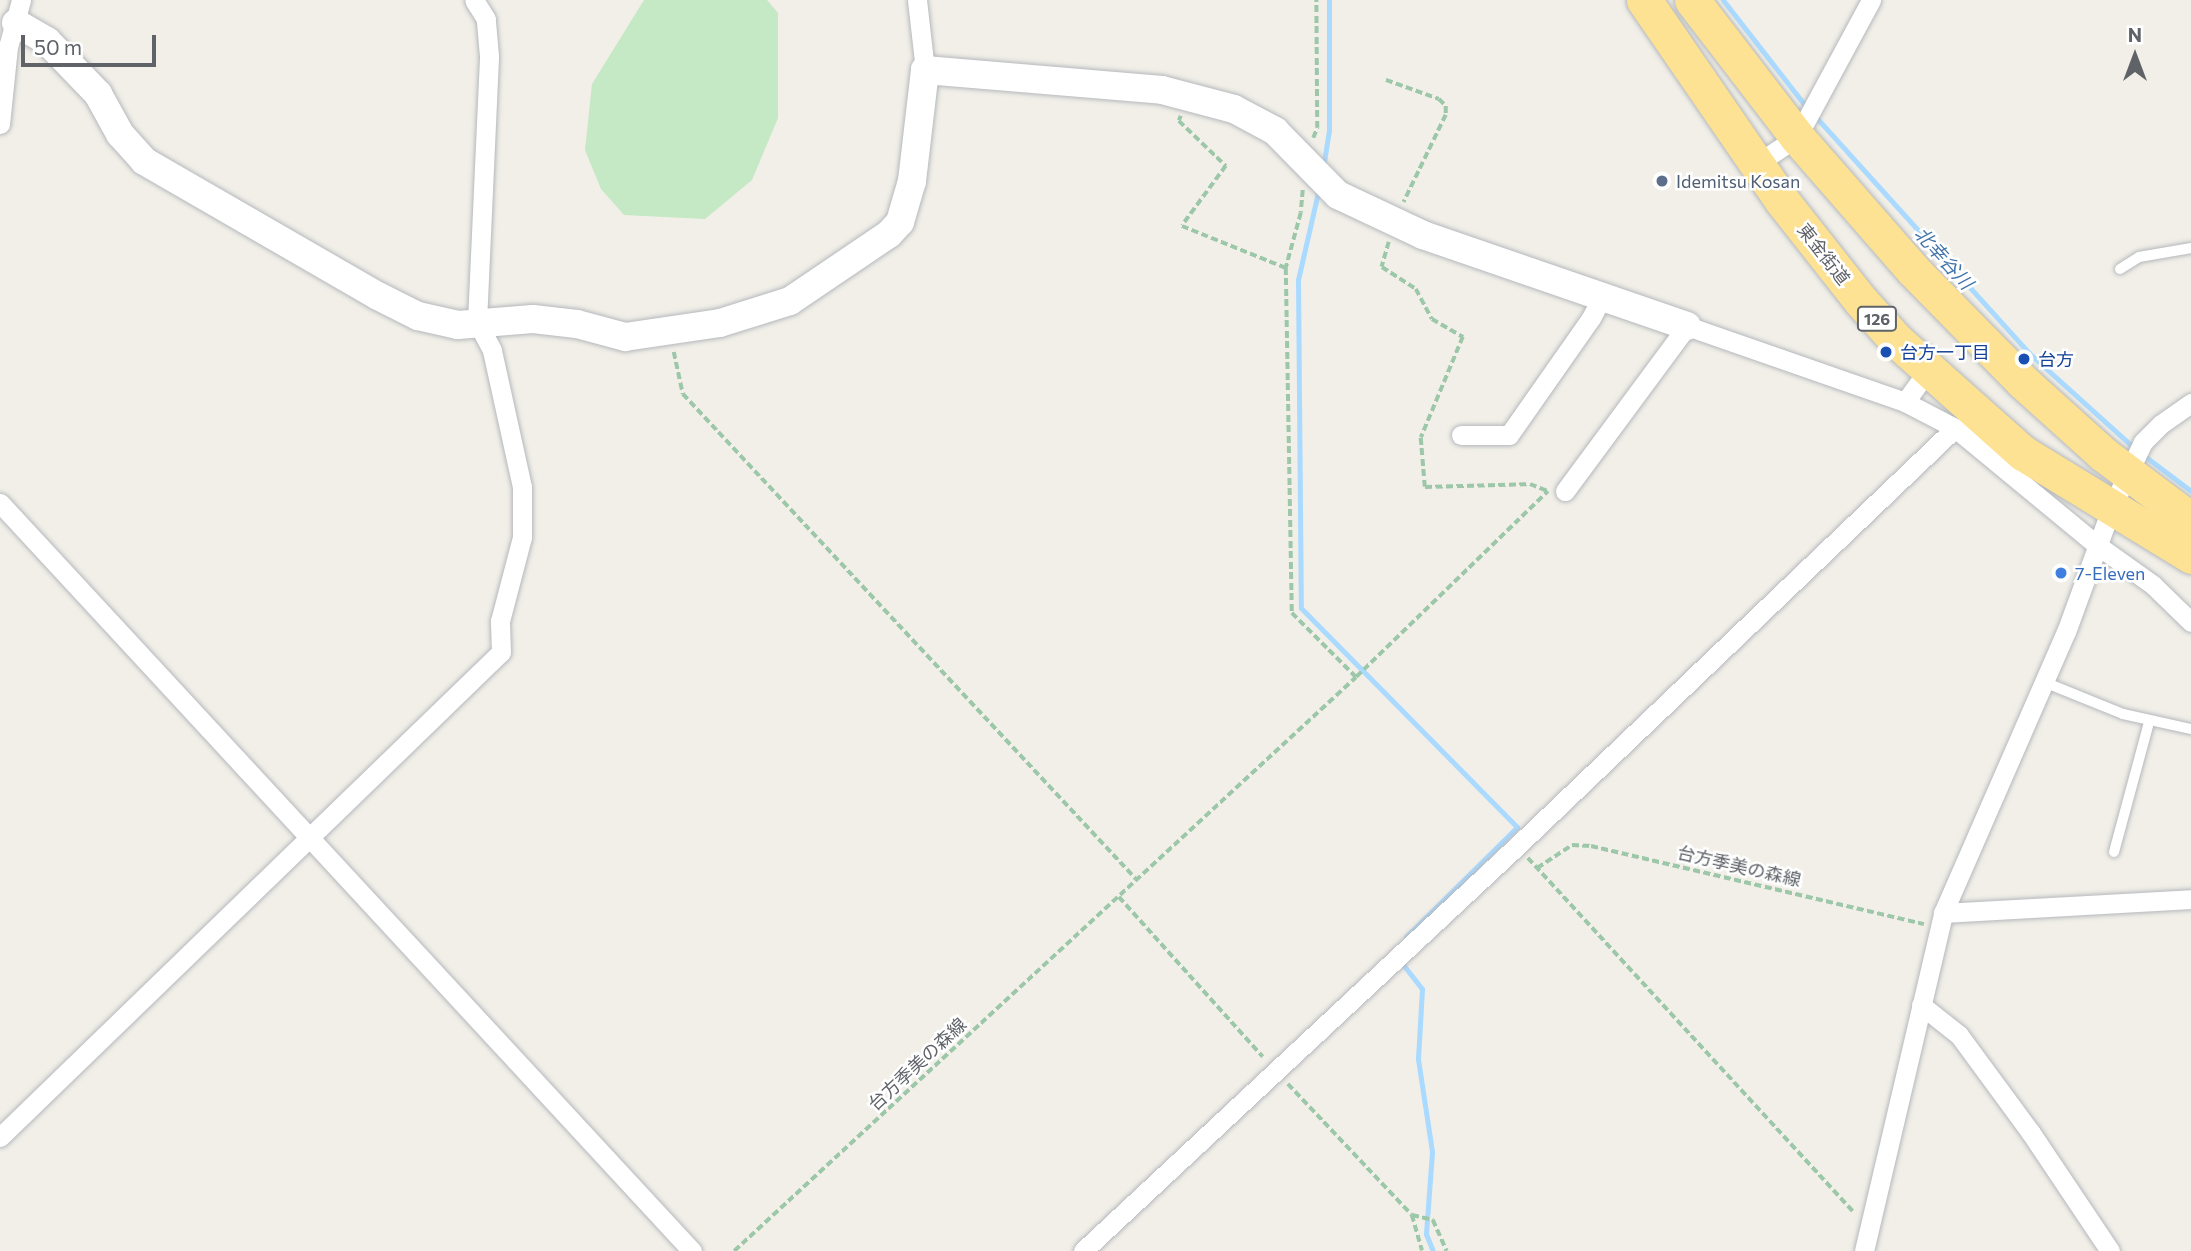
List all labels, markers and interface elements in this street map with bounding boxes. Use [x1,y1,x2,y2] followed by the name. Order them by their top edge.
[24,21,159,65] scale bar
[2100,21,2170,91] north arrow
[2128,23,2142,46] text: N
[34,34,82,59] text: 50 m
[1676,170,1800,192] place label: Idemitsu Kosan
[1654,173,1670,189] marker: Idemitsu Kosan
[1793,219,1855,289] street label: 東金街道
[1910,222,1978,294] water label: 北幸谷川
[1856,306,1898,332] road number: 126
[1900,341,1990,363] place label: 台方一丁目
[1878,344,1894,360] marker: 台方一丁目
[2038,348,2074,370] place label: 台方
[2016,351,2032,367] marker: 台方
[2075,562,2145,584] place label: 7-Eleven
[2053,565,2069,581] marker: 7-Eleven
[1675,841,1803,891] street label: 台方季美の森線
[864,1013,970,1115] street label: 台方季美の森線

